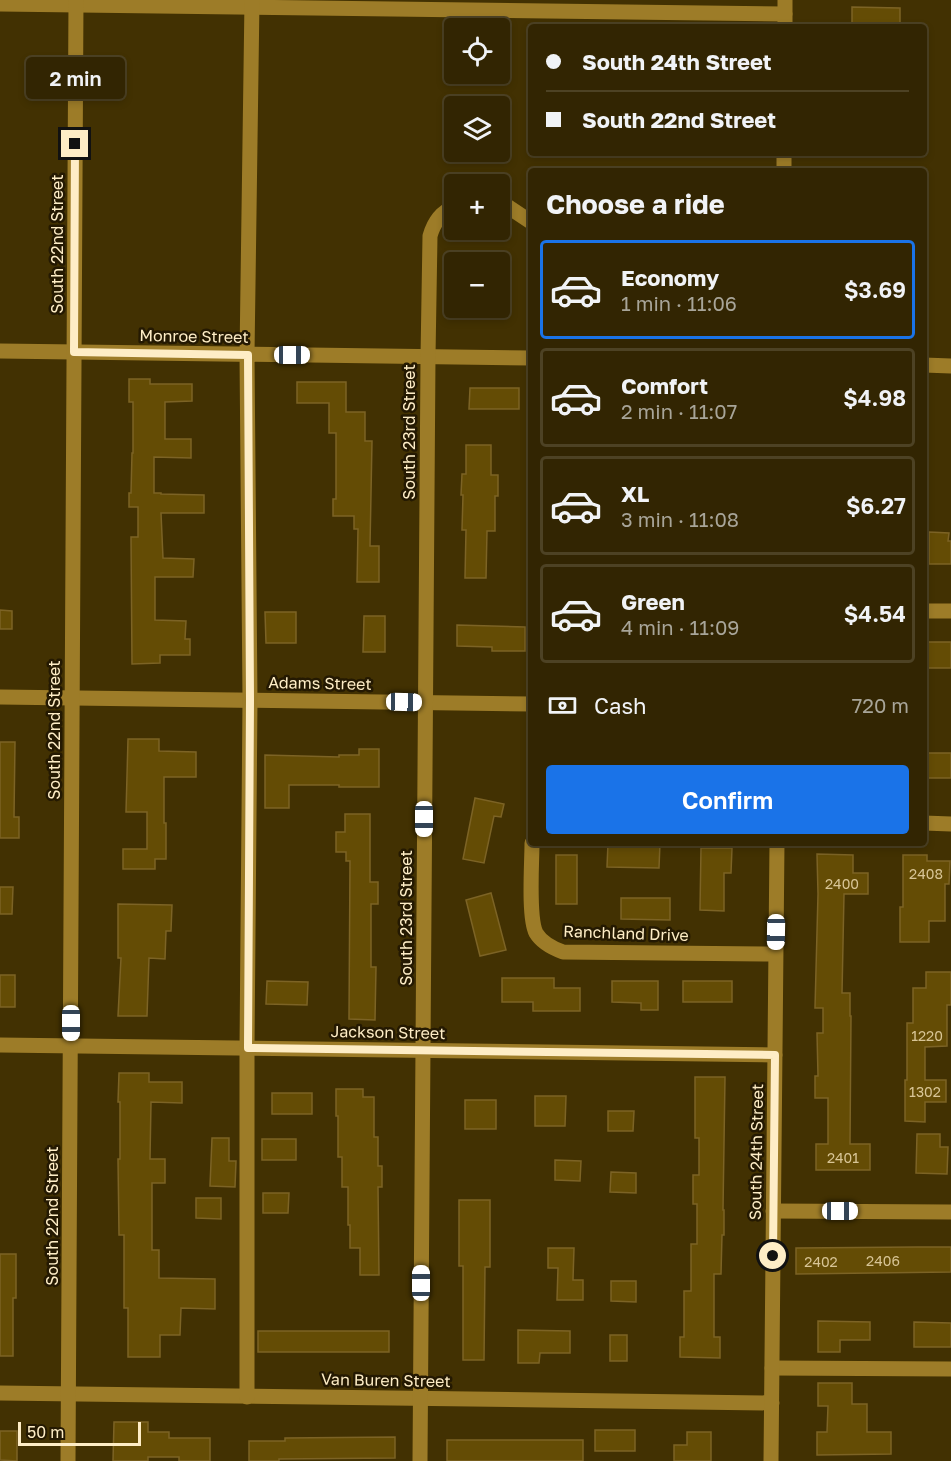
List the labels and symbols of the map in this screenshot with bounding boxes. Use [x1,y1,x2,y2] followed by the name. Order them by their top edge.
[26,57,124,99] callout: 2 min
[61,130,88,157] route end
[47,174,67,314] street label: South 22nd Street
[139,325,249,347] street label: Monroe Street
[274,346,310,364] car
[399,364,419,500] street label: South 23rd Street
[44,660,64,800] street label: South 22nd Street
[268,672,372,694] street label: Adams Street
[386,693,422,711] car
[415,801,433,837] car
[396,850,416,986] street label: South 23rd Street
[909,865,943,882] house number: 2408
[825,875,859,892] house number: 2400
[767,914,785,950] car
[563,921,689,945] street label: Ranchland Drive
[62,1005,80,1041] car
[330,1021,446,1043] street label: Jackson Street
[911,1027,943,1044] house number: 1220
[909,1083,941,1100] house number: 1302
[745,1084,767,1220] street label: South 24th Street
[42,1146,62,1286] street label: South 22nd Street
[827,1149,859,1166] house number: 2401
[822,1202,858,1220] car
[759,1242,786,1269] route start
[866,1252,900,1269] house number: 2406
[804,1253,838,1270] house number: 2402
[412,1265,430,1301] car
[321,1369,451,1391] street label: Van Buren Street
[18,1419,141,1446] scale bar

